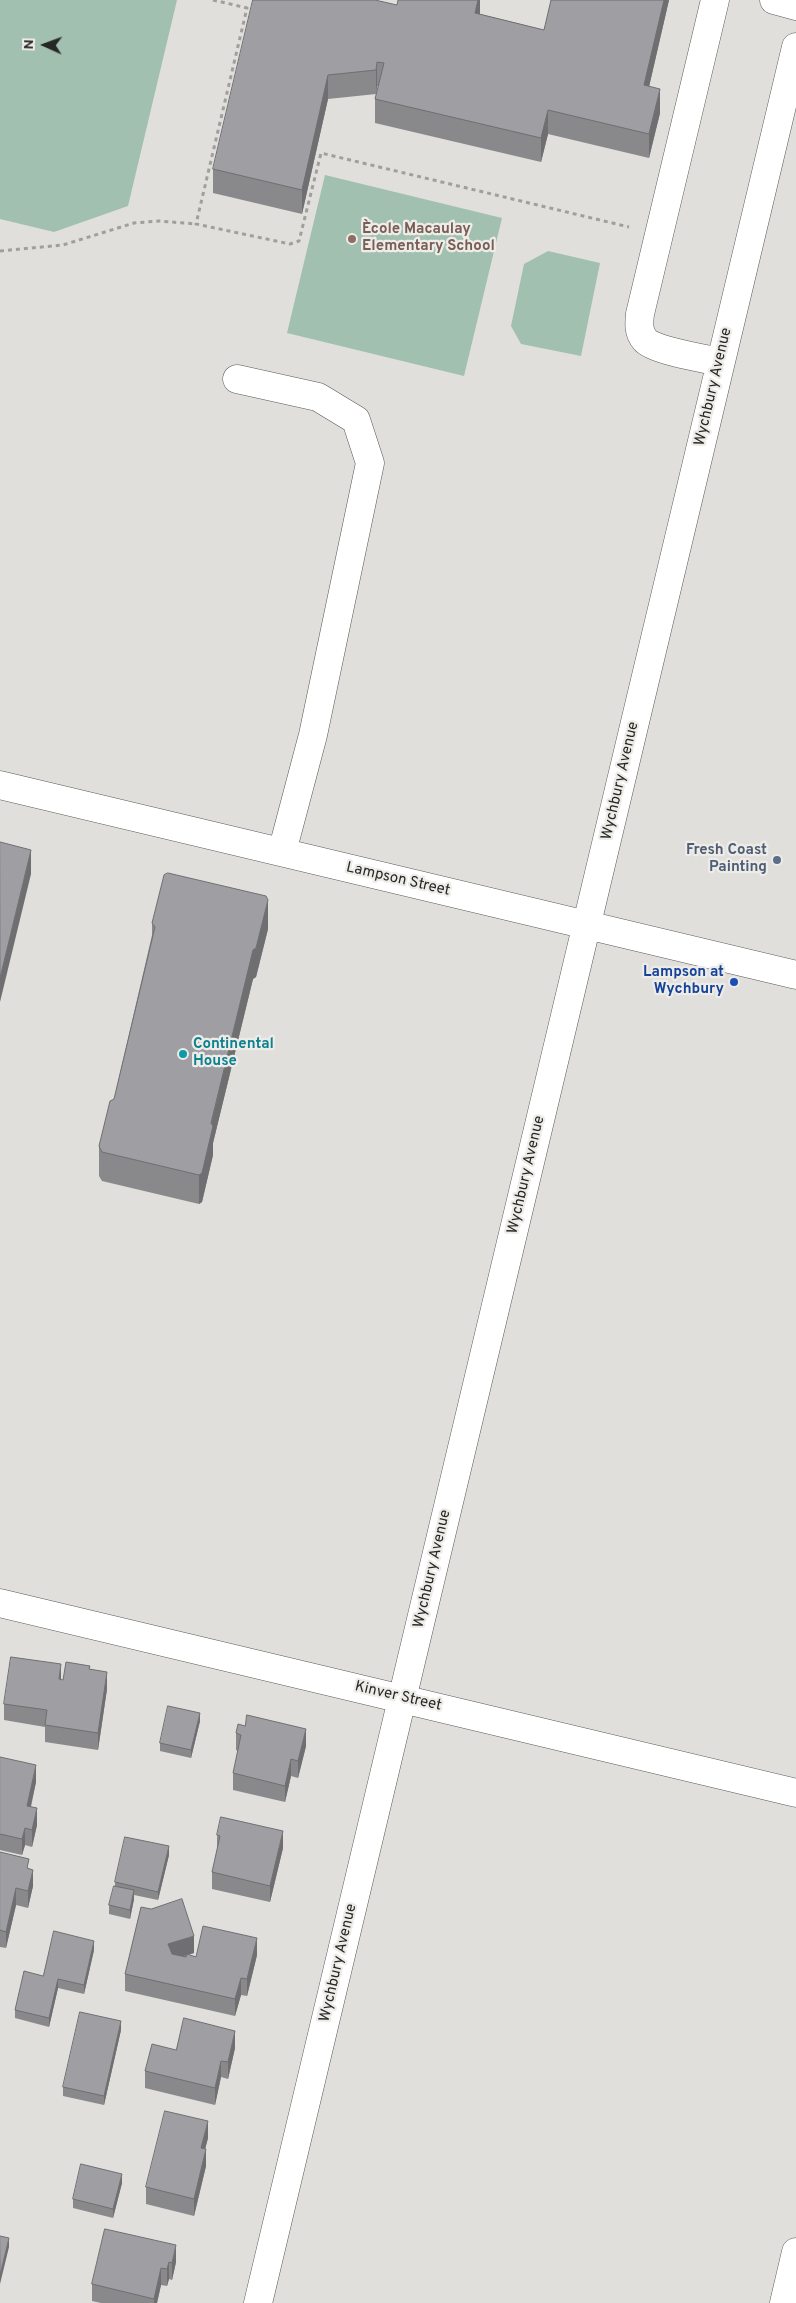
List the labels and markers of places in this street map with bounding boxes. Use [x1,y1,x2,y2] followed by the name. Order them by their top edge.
[362,221,495,256] place label: Ècole Macaulay Elementary School
[346,233,358,245] marker: Ècole Macaulay Elementary School
[686,842,767,877] place label: Fresh Coast Painting
[771,854,783,866] marker: Fresh Coast Painting
[643,964,724,999] place label: Lampson at Wychbury
[728,976,740,988] marker: Lampson at Wychbury
[193,1036,274,1071] place label: Continental House
[177,1048,189,1060] marker: Continental House

